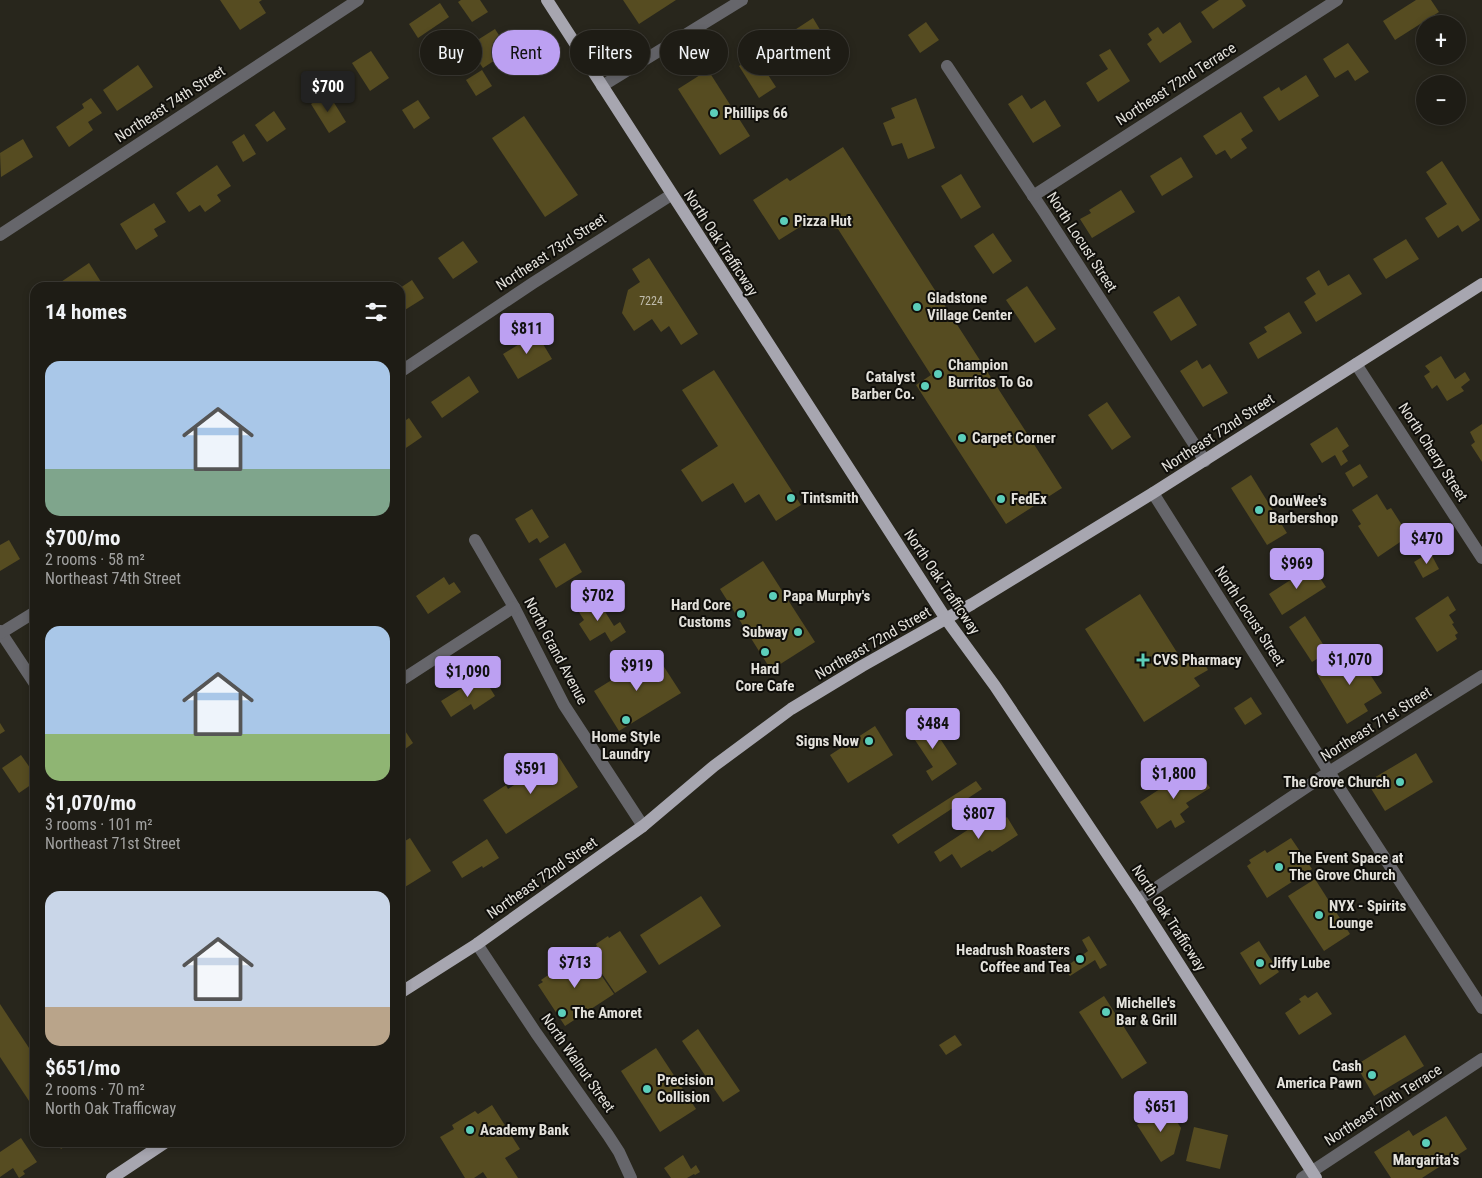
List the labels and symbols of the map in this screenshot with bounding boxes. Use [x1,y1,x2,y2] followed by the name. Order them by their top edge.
[1113,39,1239,129] street label: Northeast 72nd Terrace
[112,62,228,146] street label: Northeast 74th Street
[298,70,358,113] pin: $700
[724,104,788,122] place label: Phillips 66
[708,107,720,119] marker: Phillips 66
[680,187,762,299] street label: North Oak Trafficway
[1043,189,1121,295] street label: North Locust Street
[493,210,609,294] street label: Northeast 73rd Street
[794,212,852,230] place label: Pizza Hut
[778,215,790,227] marker: Pizza Hut
[927,289,1012,324] place label: Gladstone Village Center
[639,294,663,308] house number: 7224
[911,301,923,313] marker: Gladstone Village Center
[497,312,557,355] pin: $811
[948,356,1033,391] place label: Champion Burritos To Go
[851,368,915,403] place label: Catalyst Barber Co.
[932,368,944,380] marker: Champion Burritos To Go
[919,380,931,392] marker: Catalyst Barber Co.
[1158,390,1278,476] street label: Northeast 72nd Street
[1394,399,1472,505] street label: North Cherry Street
[972,429,1056,447] place label: Carpet Corner
[956,432,968,444] marker: Carpet Corner
[801,489,859,507] place label: Tintsmith
[1011,490,1047,508] place label: FedEx
[785,492,797,504] marker: Tintsmith
[1269,492,1338,527] place label: OouWee's Barbershop
[995,493,1007,505] marker: FedEx
[1253,504,1265,516] marker: OouWee's Barbershop
[1397,522,1457,565] pin: $470
[900,526,984,638] street label: North Oak Trafficway
[1267,548,1327,590] pin: $969
[1211,563,1289,669] street label: North Locust Street
[568,580,628,622] pin: $702
[783,587,871,605] place label: Papa Murphy's
[767,590,779,602] marker: Papa Murphy's
[520,594,592,708] street label: North Grand Avenue
[671,596,731,631] place label: Hard Core Customs
[812,603,934,683] street label: Northeast 72nd Street
[735,608,747,620] marker: Hard Core Customs
[742,623,788,641] place label: Subway
[792,626,804,638] marker: Subway
[1309,644,1391,686] pin: $1,070
[759,646,771,658] marker: Hard Core Cafe
[607,650,667,692] pin: $919
[1153,651,1242,669] place label: CVS Pharmacy
[1137,654,1149,666] marker: CVS Pharmacy
[427,656,509,698] pin: $1,090
[735,660,795,695] place label: Hard Core Cafe
[1317,683,1435,765] street label: Northeast 71st Street
[903,708,963,750] pin: $484
[620,714,632,726] marker: Home Style Laundry
[592,728,660,763] place label: Home Style Laundry
[796,732,859,750] place label: Signs Now
[863,735,875,747] marker: Signs Now
[501,752,561,795] pin: $591
[1133,758,1215,800] pin: $1,800
[1283,773,1390,791] place label: The Grove Church
[1394,776,1406,788] marker: The Grove Church
[949,798,1009,840] pin: $807
[483,833,601,923] street label: Northeast 72nd Street
[1289,849,1404,884] place label: The Event Space at The Grove Church
[1273,861,1285,873] marker: The Event Space at The Grove Church
[1128,862,1210,974] street label: North Oak Trafficway
[1329,897,1407,932] place label: NYX - Spirits Lounge
[1313,909,1325,921] marker: NYX - Spirits Lounge
[956,941,1070,976] place label: Headrush Roasters Coffee and Tea
[545,946,605,989] pin: $713
[1074,953,1086,965] marker: Headrush Roasters Coffee and Tea
[1270,954,1330,972] place label: Jiffy Lube
[1254,957,1266,969] marker: Jiffy Lube
[1116,994,1177,1029] place label: Michelle's Bar & Grill
[572,1004,642,1022] place label: The Amoret
[1100,1006,1112,1018] marker: Michelle's Bar & Grill
[556,1007,568,1019] marker: The Amoret
[537,1010,619,1116] street label: North Walnut Street
[1277,1057,1362,1092] place label: Cash America Pawn
[1321,1060,1445,1150] street label: Northeast 70th Terrace
[1366,1069,1378,1081] marker: Cash America Pawn
[657,1071,714,1106] place label: Precision Collision
[641,1083,653,1095] marker: Precision Collision
[1131,1090,1191,1133] pin: $651
[480,1121,570,1139] place label: Academy Bank
[464,1124,476,1136] marker: Academy Bank
[1420,1137,1432,1149] marker: Margarita's
[1393,1151,1460,1169] place label: Margarita's

